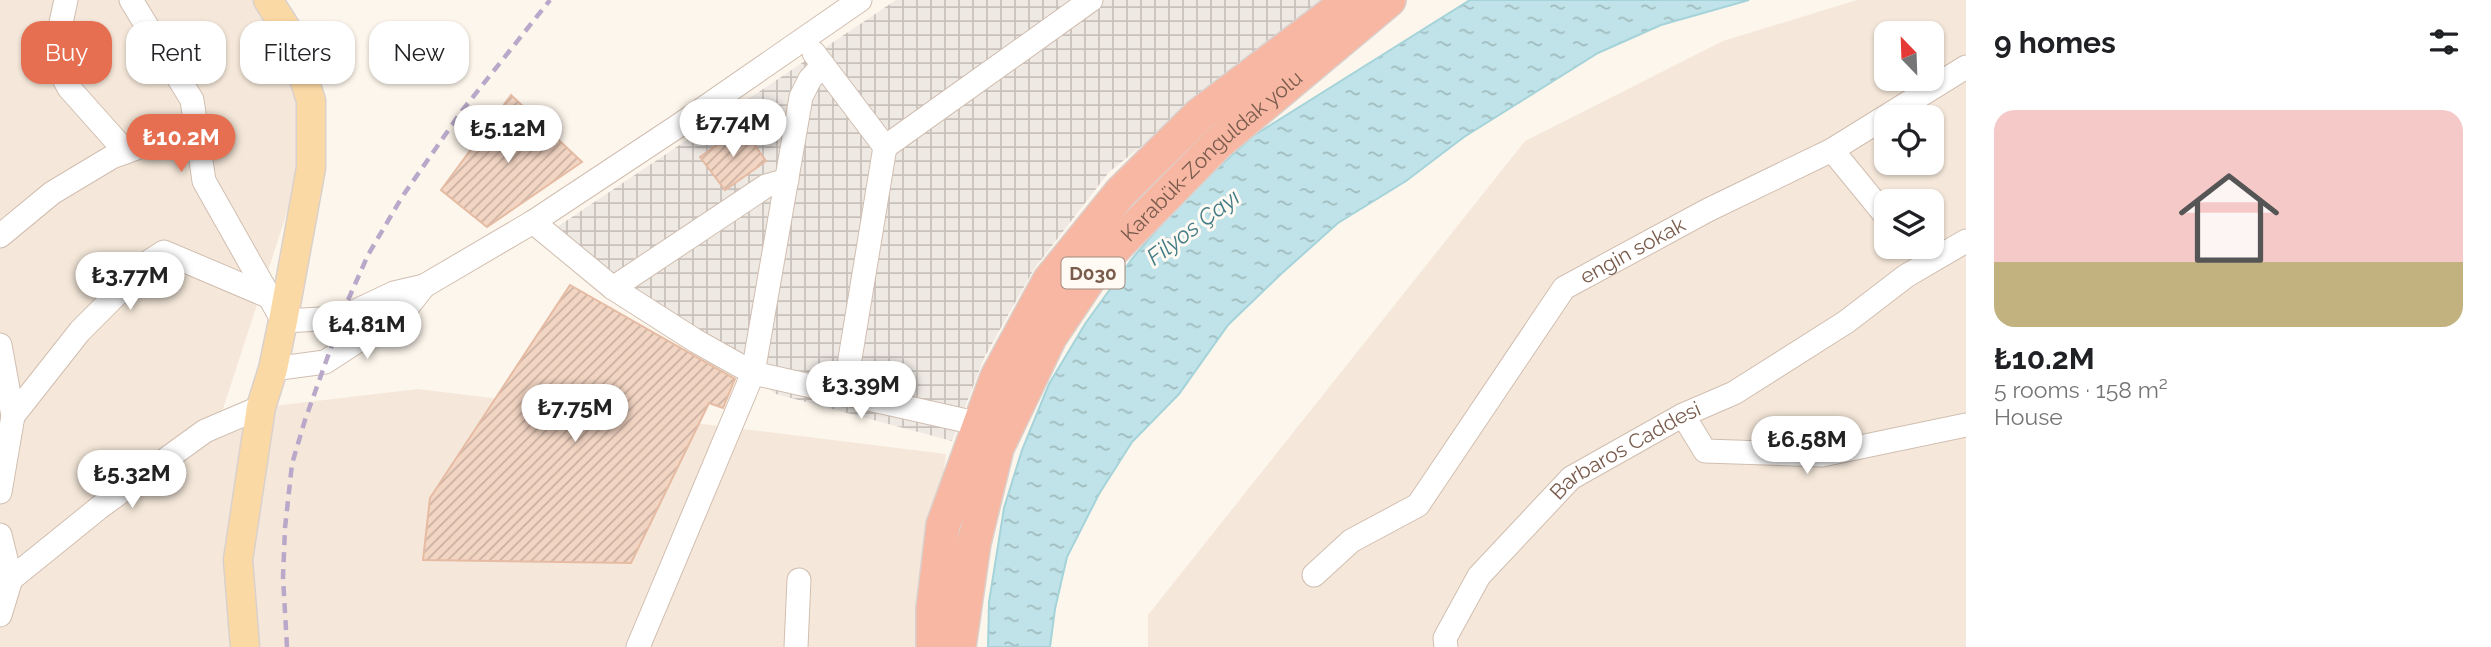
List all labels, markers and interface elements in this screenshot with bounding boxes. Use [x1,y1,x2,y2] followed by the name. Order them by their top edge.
[21,21,112,84] chip: Buy
[126,21,226,84] chip: Rent
[240,21,355,84] chip: Filters
[369,21,469,84] chip: New
[1874,21,1944,91] north arrow
[1874,21,1944,259] map controls
[2425,23,2463,61] icon: filters
[1994,25,2116,60] text: 9 homes
[1115,65,1307,246] street label: Karabük-Zonguldak yolu
[676,100,790,159] pin: ₺7.74M
[1874,105,1944,175] button: locate
[451,106,565,165] pin: ₺5.12M
[695,108,771,135] text: ₺7.74M
[124,114,238,174] pin: ₺10.2M
[470,114,546,141] text: ₺5.12M
[142,123,220,150] text: ₺10.2M
[2166,155,2292,281] icon: home
[1141,183,1244,270] water label: Filyos Çayı
[1874,189,1944,259] button: layers
[1575,212,1689,289] street label: engin sokak
[73,252,187,312] pin: ₺3.77M
[1062,258,1124,288] road number: D030
[91,261,169,288] text: ₺3.77M
[310,302,424,361] pin: ₺4.81M
[328,310,406,337] text: ₺4.81M
[1994,341,2095,376] text: ₺10.2M
[804,362,918,421] pin: ₺3.39M
[822,370,900,397] text: ₺3.39M
[1994,376,2168,403] text: 5 rooms · 158 m²
[518,384,632,444] pin: ₺7.75M
[537,393,613,420] text: ₺7.75M
[1545,396,1704,504] street label: Barbaros Caddesi
[1994,403,2063,430] text: House
[1750,416,1864,476] pin: ₺6.58M
[1767,425,1847,452] text: ₺6.58M
[75,450,189,510] pin: ₺5.32M
[93,459,171,486] text: ₺5.32M

